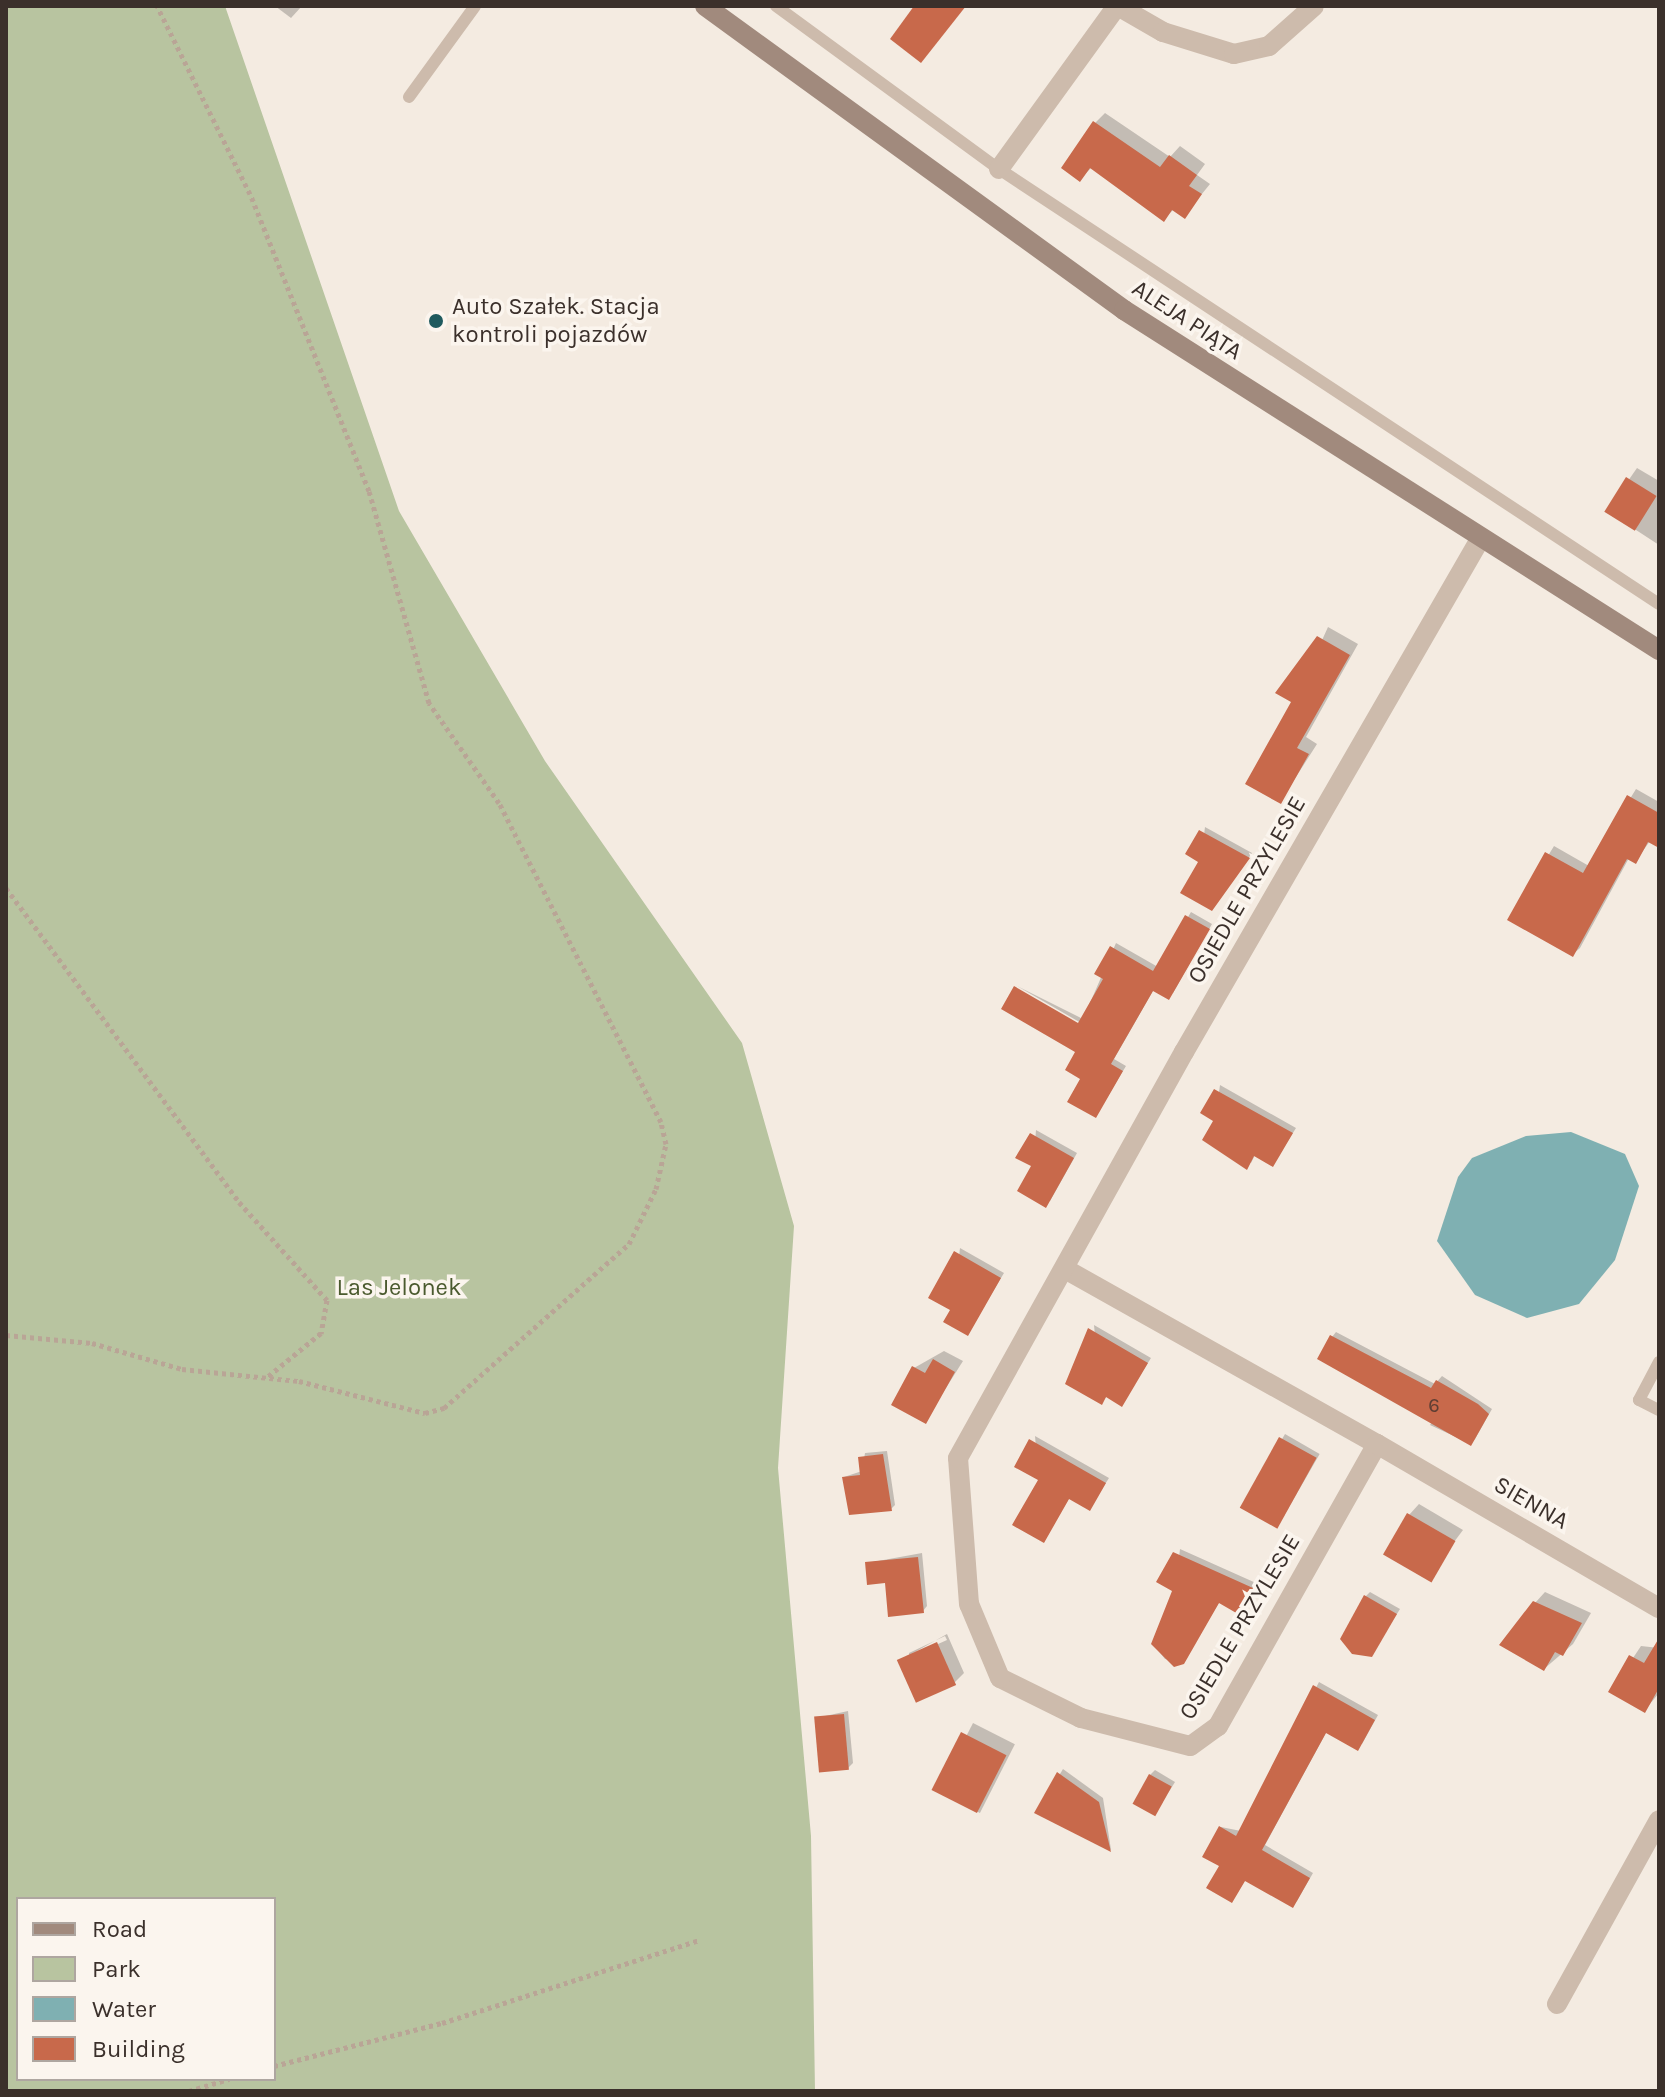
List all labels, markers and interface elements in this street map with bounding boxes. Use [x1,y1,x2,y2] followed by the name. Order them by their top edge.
[1127,274,1247,366] street label: ALEJA PIĄTA
[452,293,660,349] place label: Auto Szałek. Stacja kontroli pojazdów
[427,312,445,330] marker: Auto Szałek. Stacja kontroli pojazdów
[1182,791,1312,989] street label: OSIEDLE PRZYLESIE
[337,1274,461,1302] park label: Las Jelonek
[1428,1393,1440,1417] house number: 6
[1489,1470,1573,1536] street label: SIENNA
[1173,1529,1307,1725] street label: OSIEDLE PRZYLESIE
[16,1897,276,2081] legend
[92,1915,147,1943] text: Road
[92,1955,141,1983] text: Park
[92,1995,156,2023] text: Water
[92,2035,185,2063] text: Building

